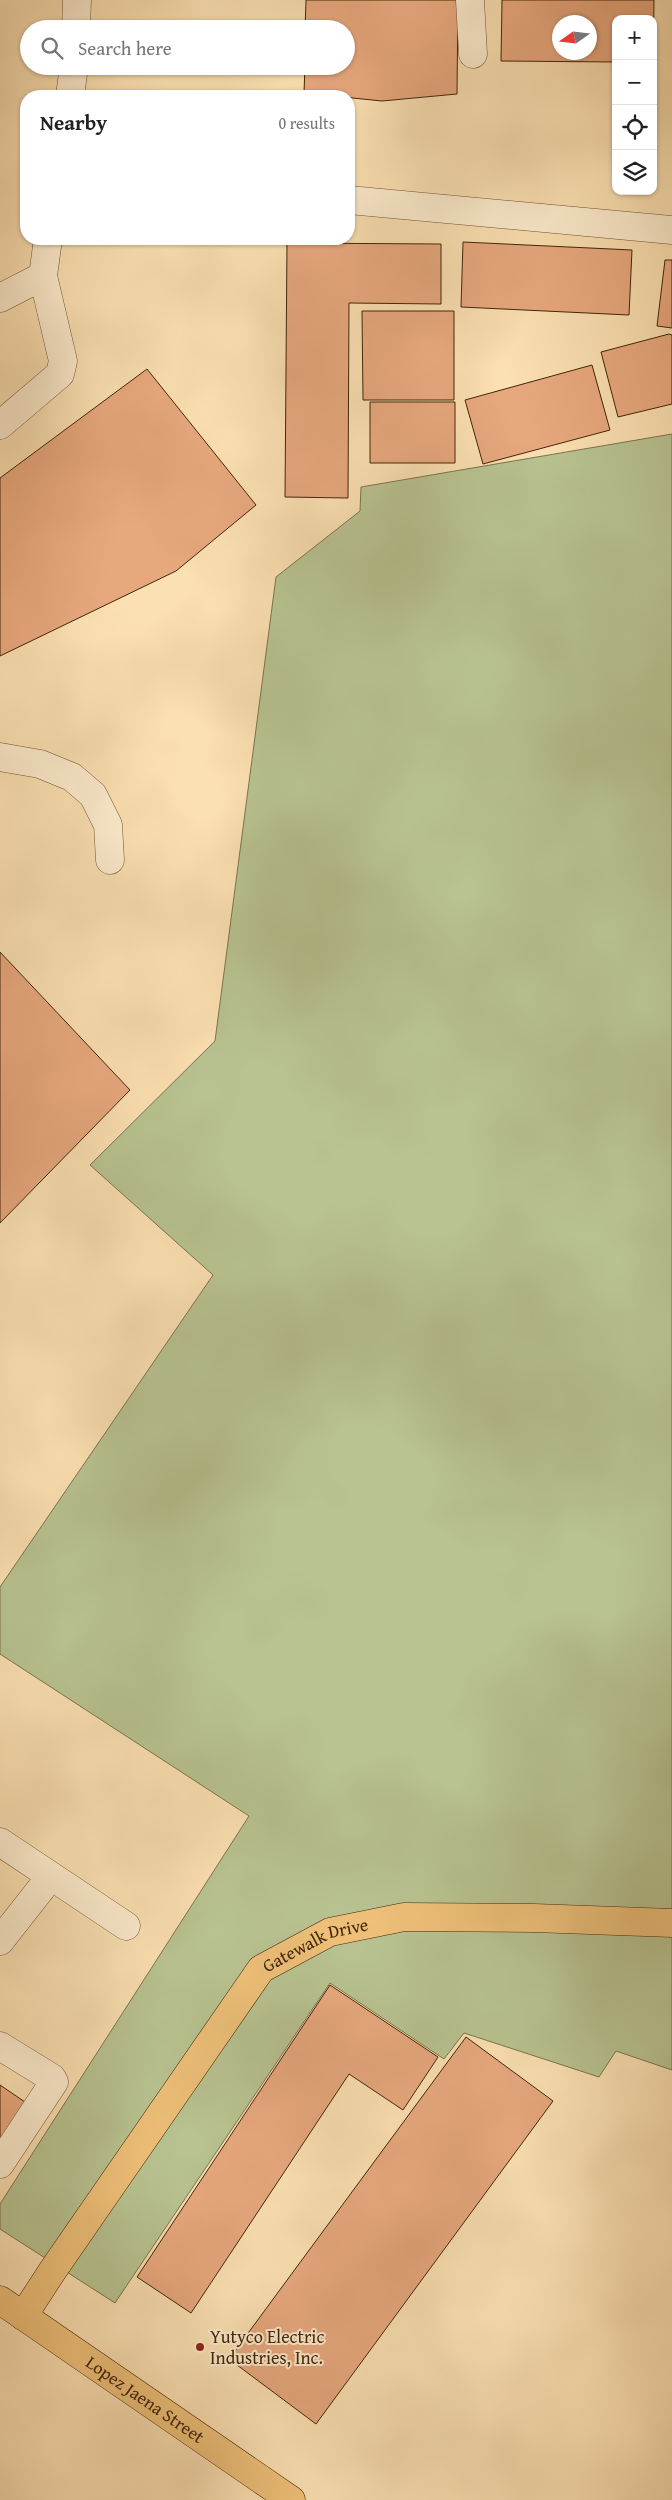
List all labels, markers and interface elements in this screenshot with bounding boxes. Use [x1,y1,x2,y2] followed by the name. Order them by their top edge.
[552,15,597,60] north arrow
[612,15,657,195] map controls
[612,15,657,60] button: +
[20,20,355,75] search box
[38,34,66,62] icon: search
[78,34,172,62] text: Search here
[612,60,657,105] button: −
[612,105,657,150] button: locate
[40,107,107,138] text: Nearby
[278,111,335,135] text: 0 results
[612,150,657,195] button: layers
[257,1911,371,1979] street label: Gatewalk Drive
[210,2323,324,2371] place label: Yutyco Electric Industries, Inc.
[194,2341,206,2353] marker: Yutyco Electric Industries, Inc.
[80,2349,211,2450] street label: Lopez Jaena Street

